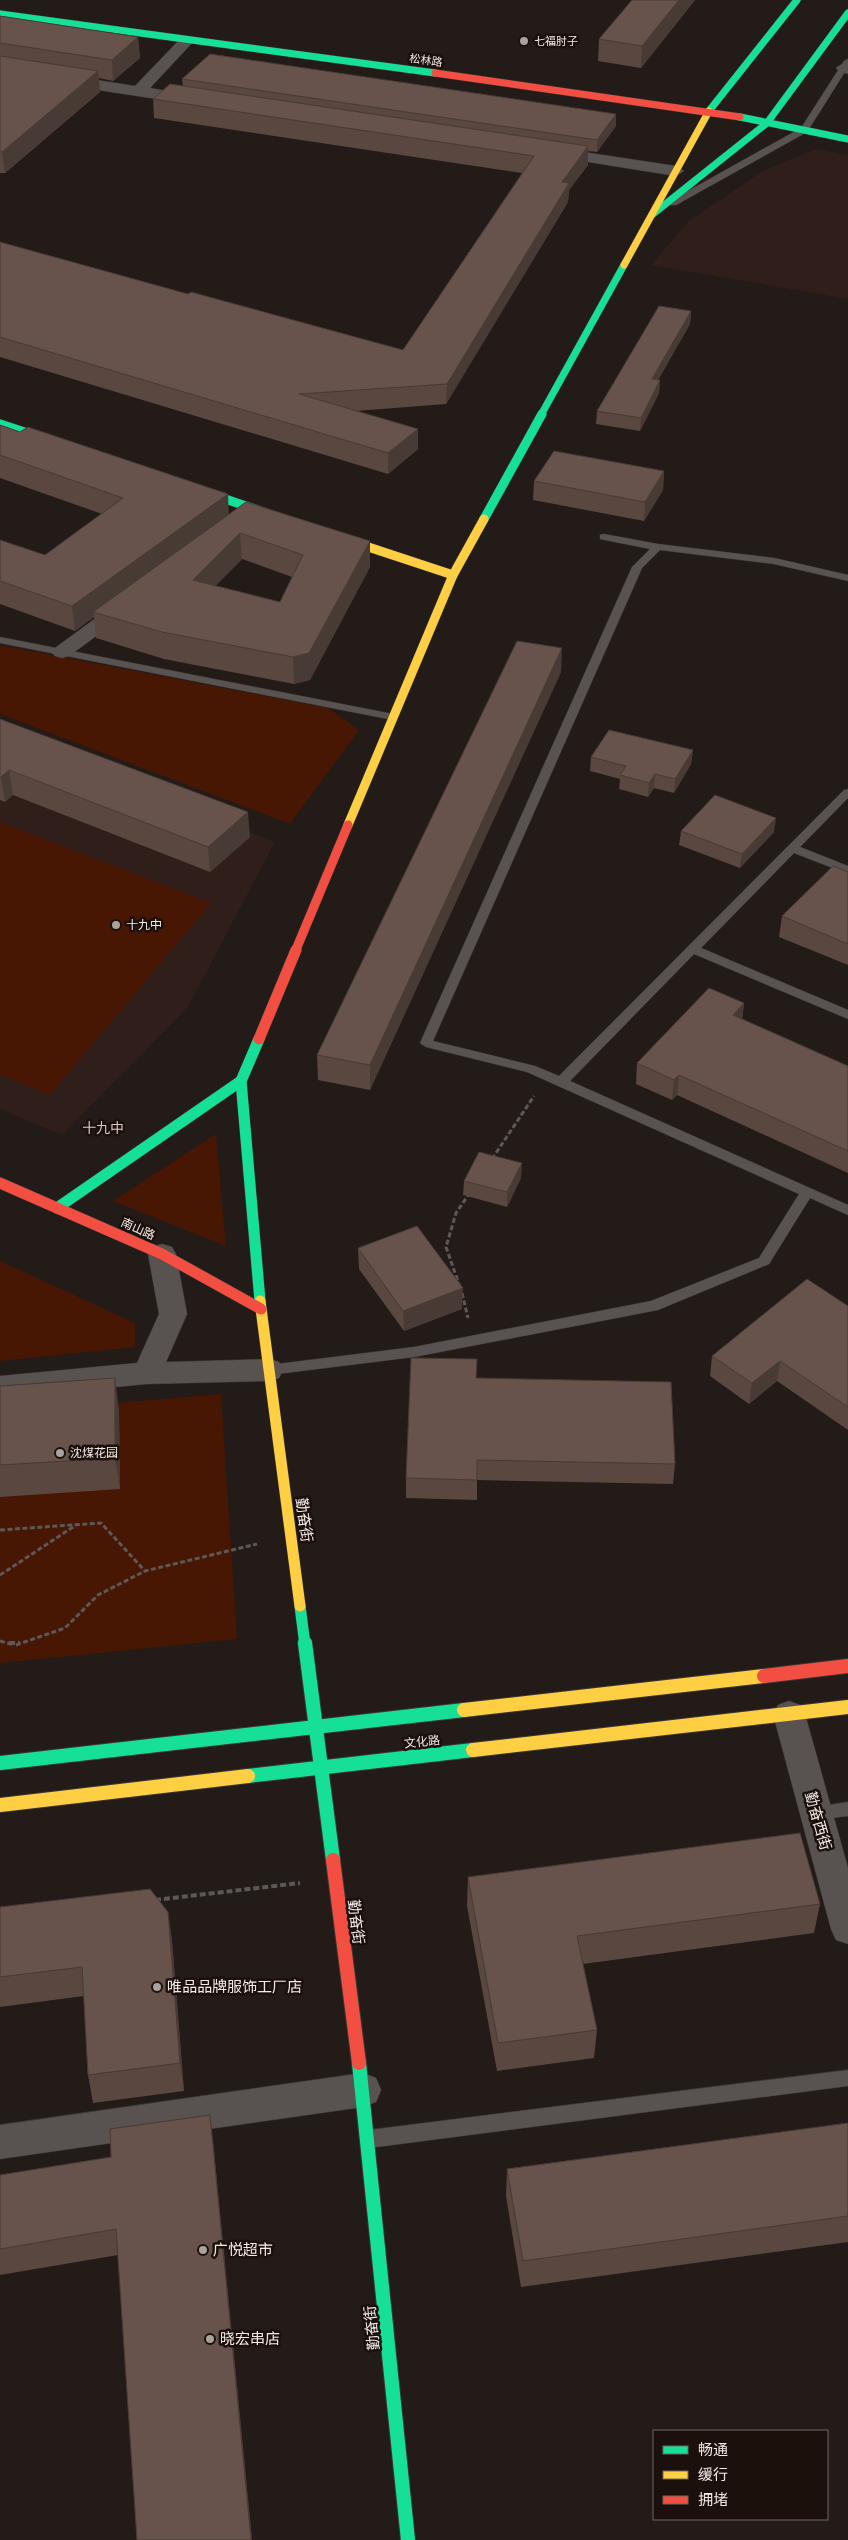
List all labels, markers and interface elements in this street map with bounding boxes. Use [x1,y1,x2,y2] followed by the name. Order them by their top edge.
[534,34,578,48] place label: 七福肘子
[518,35,530,47] marker: 七福肘子
[409,51,443,69] street label: 松林路
[126,917,162,932] place label: 十九中
[110,919,122,931] marker: 十九中
[82,1119,124,1137] district label: 十九中
[119,1214,158,1243] street label: 南山路
[70,1445,118,1460] place label: 沈煤花园
[54,1447,66,1459] marker: 沈煤花园
[292,1496,317,1544] street label: 勤奋街
[403,1732,441,1751] street label: 文化路
[801,1789,836,1852] street label: 勤奋西街
[344,1898,369,1945] street label: 勤奋街
[167,1977,302,1996] place label: 唯品品牌服饰工厂店
[151,1981,163,1993] marker: 唯品品牌服饰工厂店
[213,2240,273,2259] place label: 广悦超市
[197,2244,209,2256] marker: 广悦超市
[360,2305,383,2351] street label: 勤奋街
[220,2329,280,2348] place label: 晓宏串店
[204,2333,216,2345] marker: 晓宏串店
[653,2430,828,2520] legend
[698,2440,728,2459] text: 畅通
[698,2465,728,2484] text: 缓行
[698,2490,728,2509] text: 拥堵

